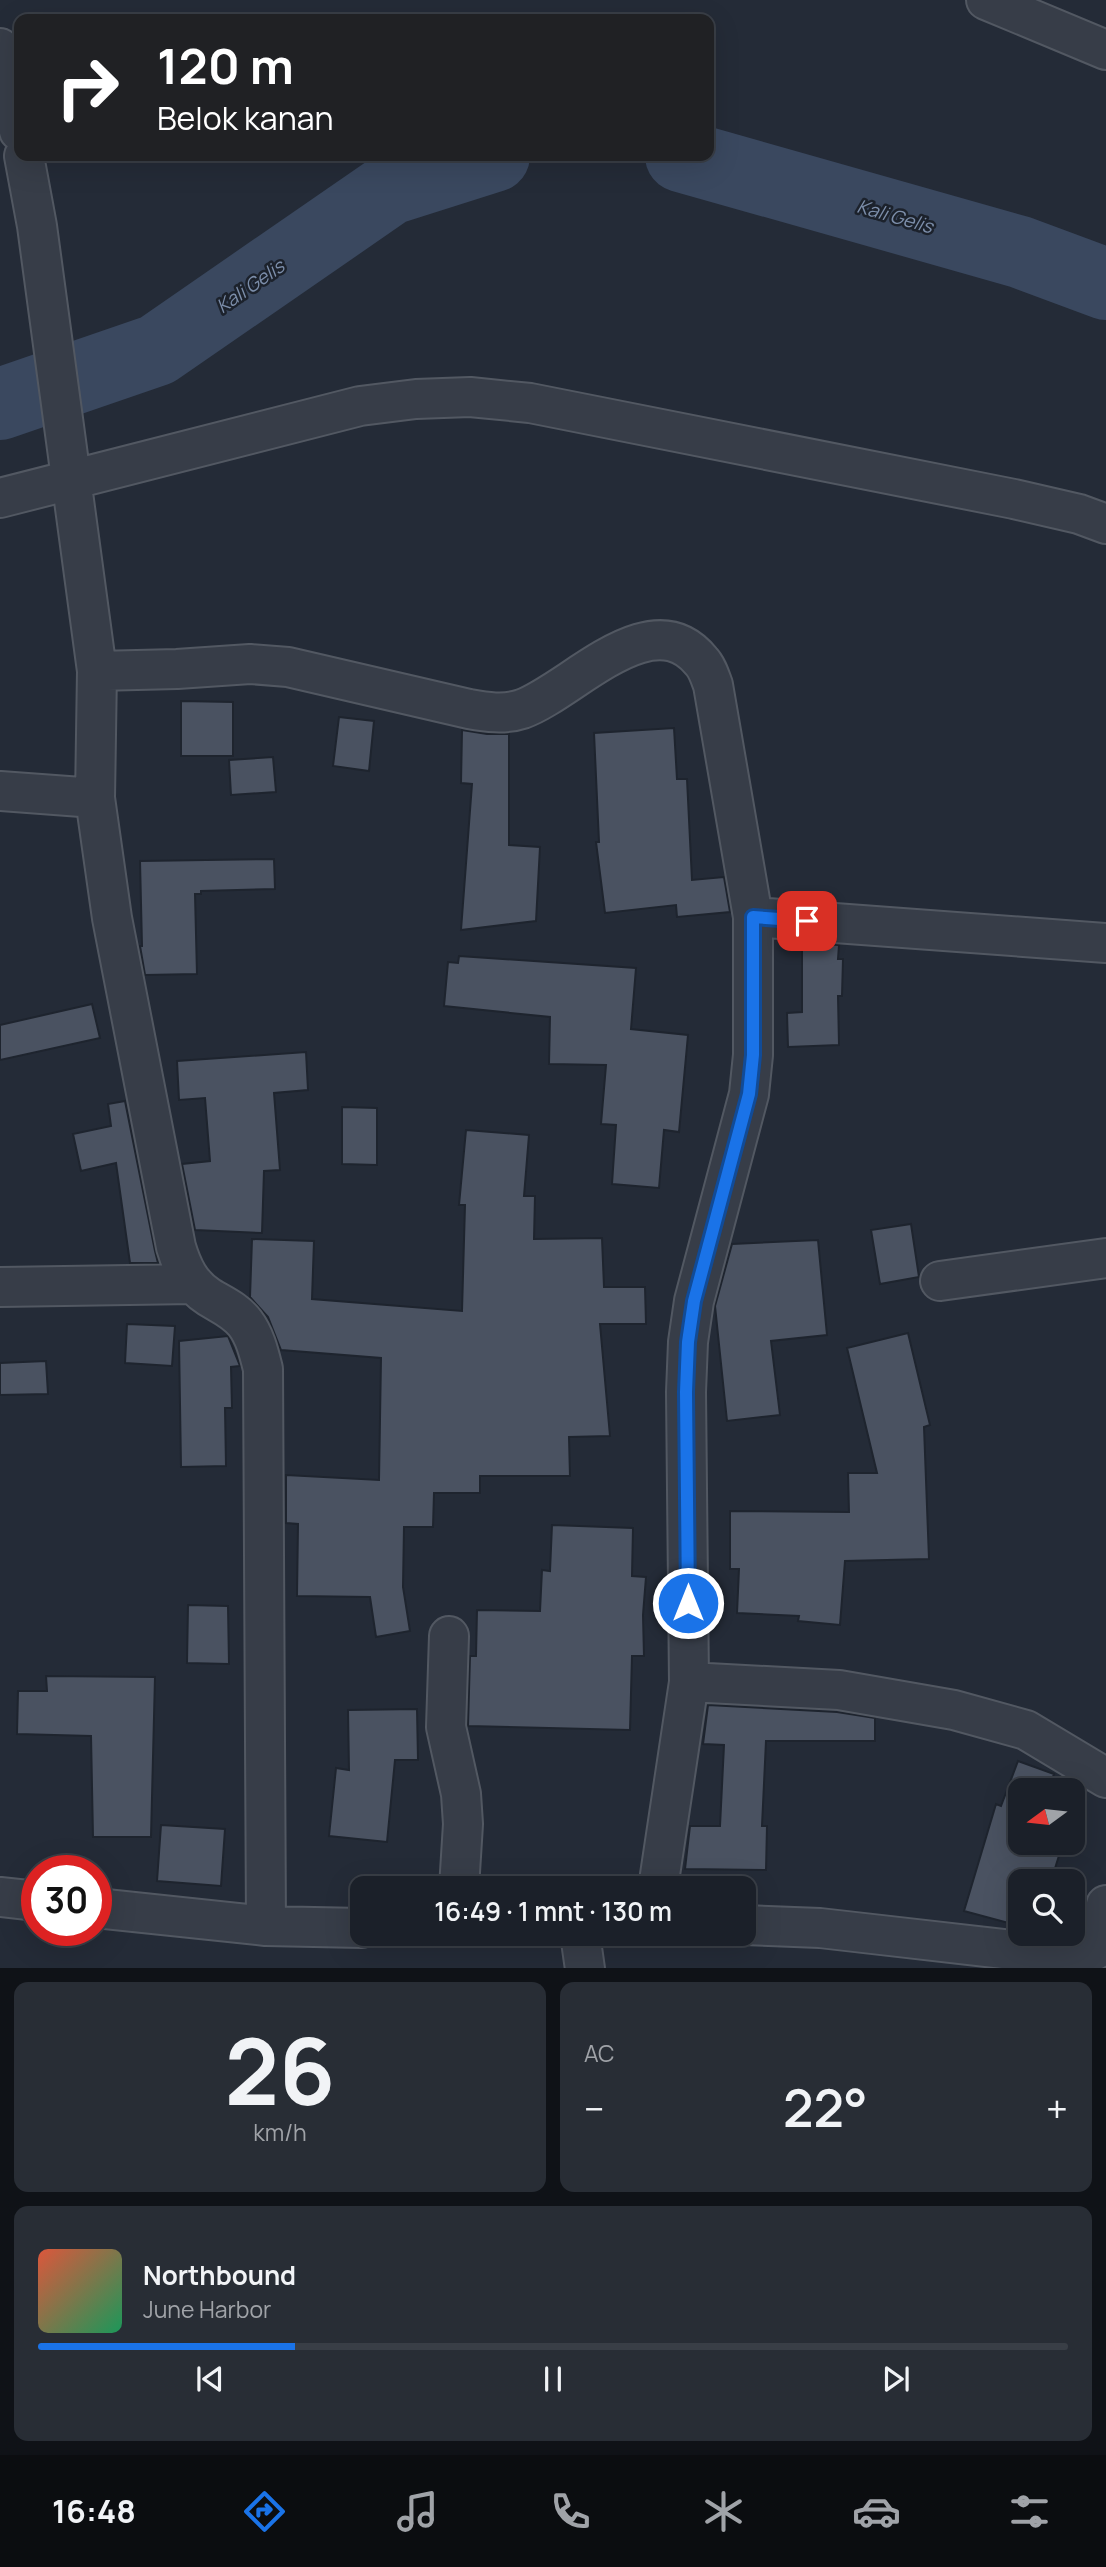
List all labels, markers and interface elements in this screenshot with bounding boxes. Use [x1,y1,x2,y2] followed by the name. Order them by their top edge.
[157,32,294,99] text: 120 m
[42,42,133,133] icon: right
[157,96,333,140] text: Belok kanan
[854,193,938,240] water label: Kali Gelis
[211,252,291,319] water label: Kali Gelis
[777,891,837,951] pin
[788,902,826,940] icon: arrive
[651,1566,725,1640] position arrow
[1008,1778,1085,1855] north arrow
[1008,1778,1085,1946] map controls
[21,1855,112,1946] speed limit sign: 30
[1008,1869,1085,1946] button: search
[434,1893,672,1929] text: 16:49 · 1 mnt · 130 m
[225,2008,335,2132] text: 26
[584,2037,615,2069] text: AC
[783,2072,868,2143] text: 22°
[584,2082,605,2134] text: −
[1046,2082,1068,2134] text: +
[253,2116,307,2148] text: km/h
[143,2257,296,2293] text: Northbound
[143,2293,271,2325] text: June Harbor
[191,2360,229,2398] icon: previous
[534,2360,572,2398] icon: pause
[877,2360,915,2398] icon: next
[240,2487,289,2536] icon: directions
[393,2487,442,2536] icon: music
[546,2487,595,2536] icon: phone
[699,2487,748,2536] icon: climate
[852,2487,901,2536] icon: car
[1005,2487,1054,2536] icon: filters
[52,2489,136,2533] text: 16:48

